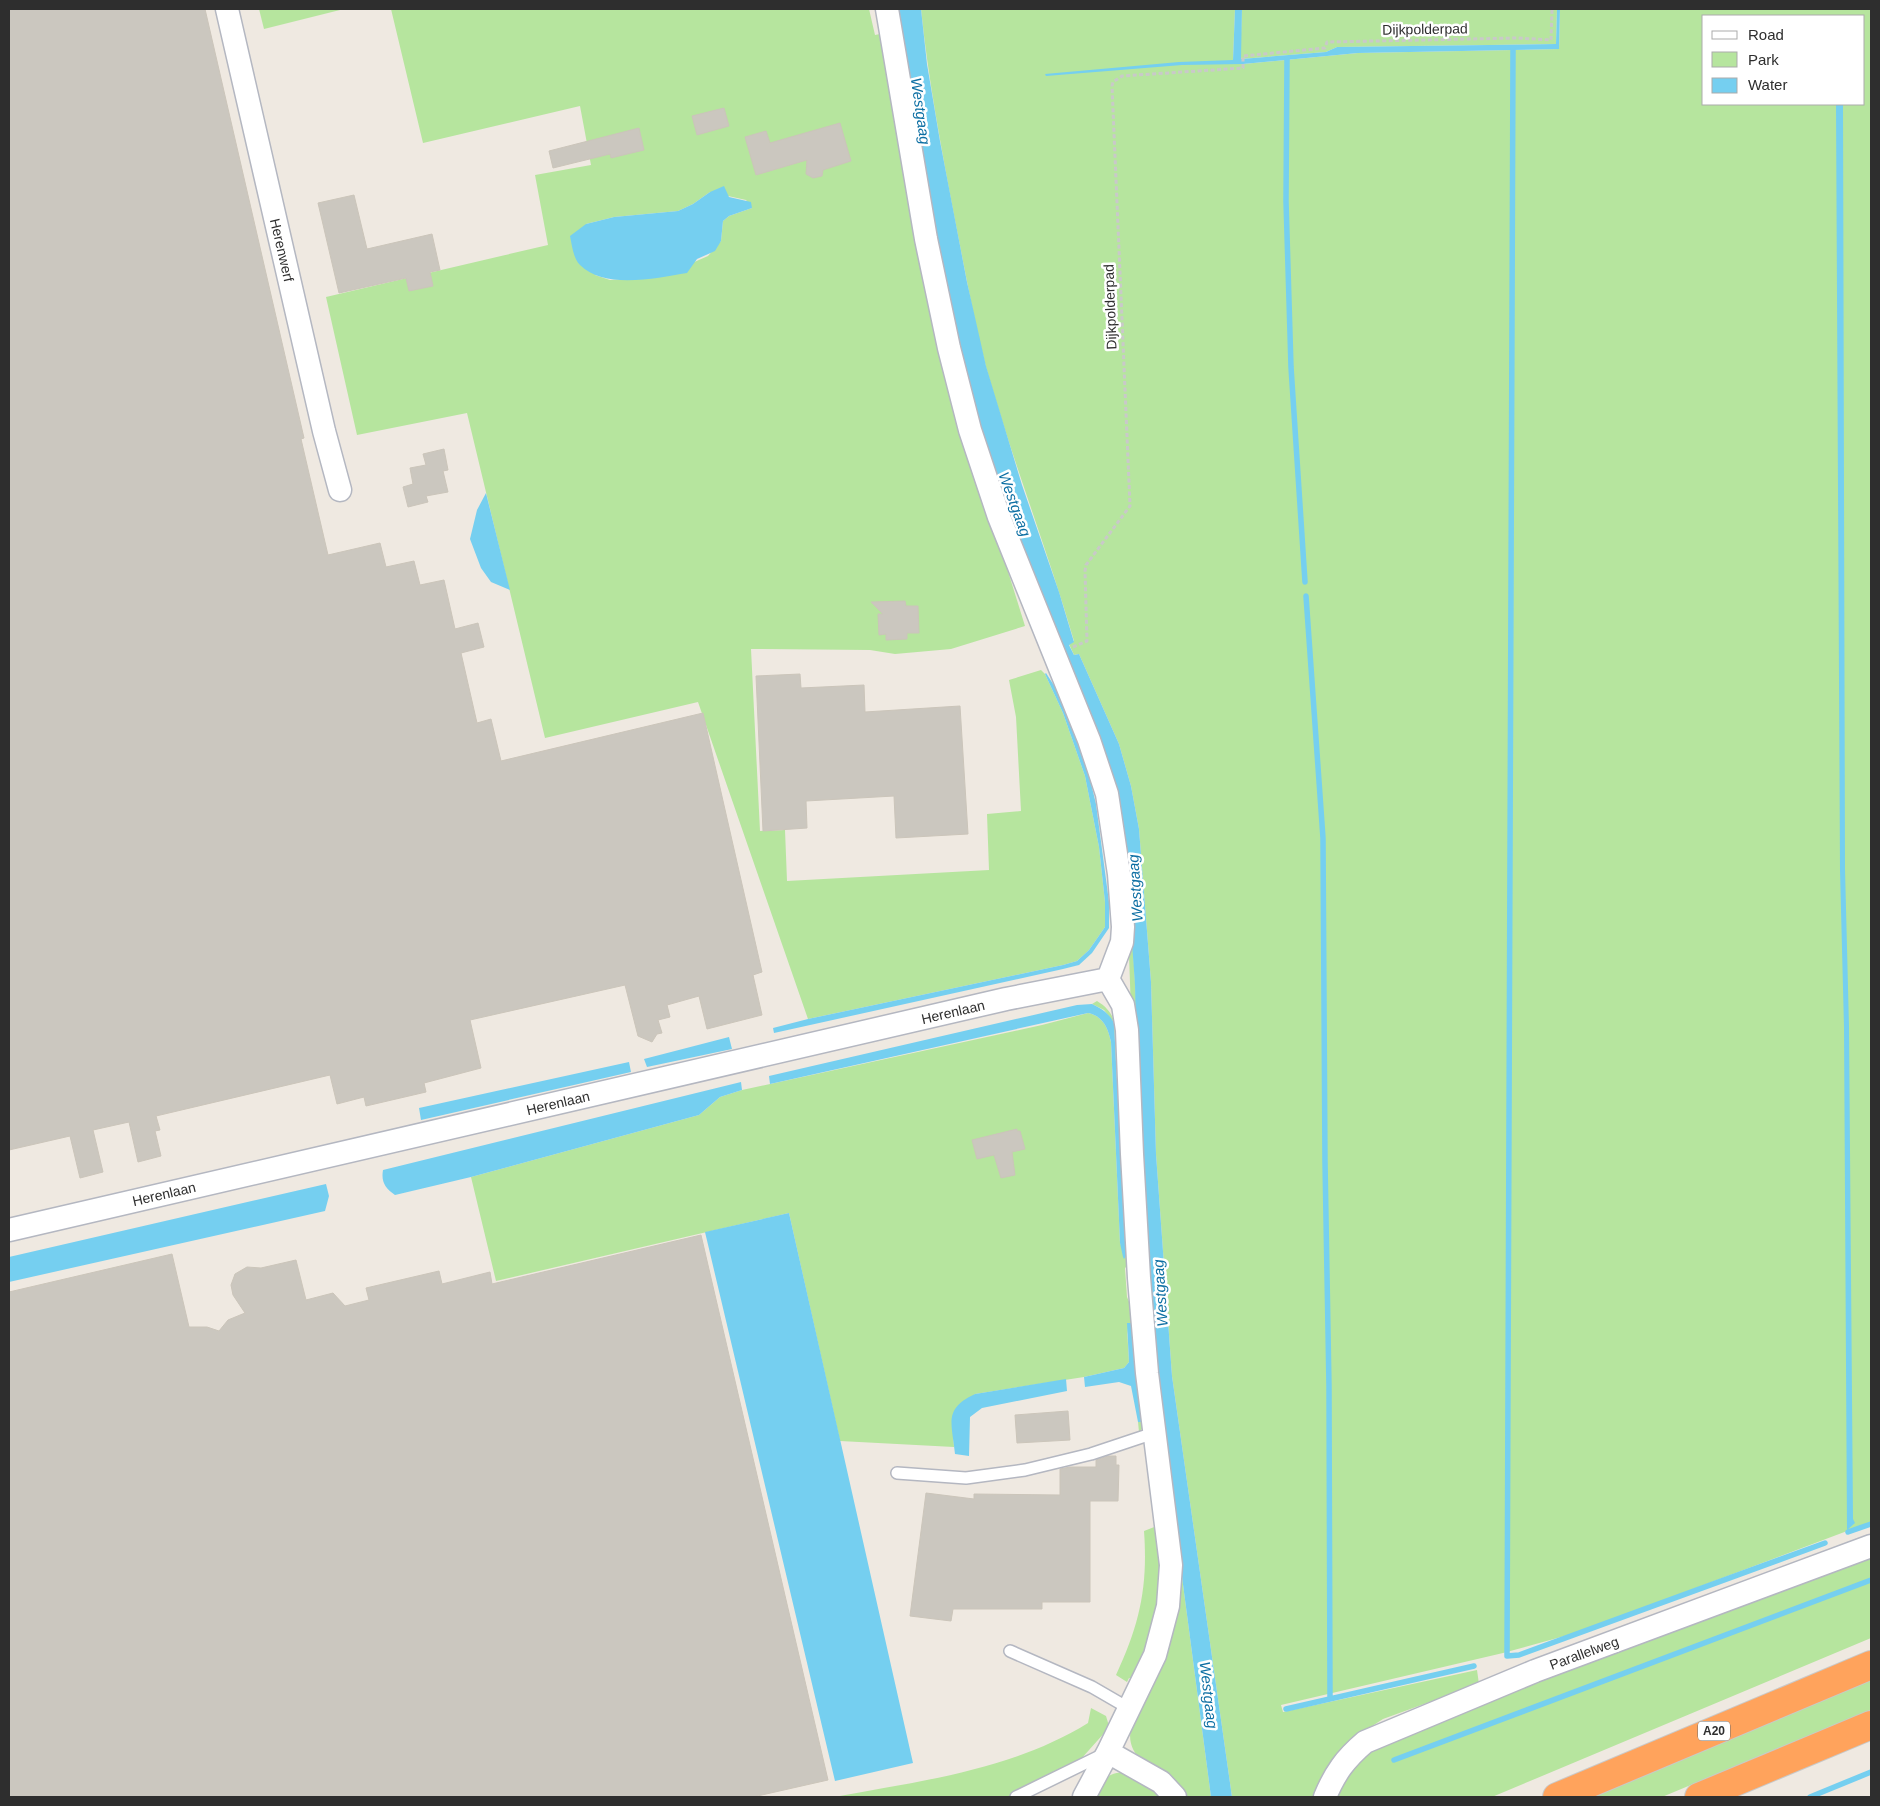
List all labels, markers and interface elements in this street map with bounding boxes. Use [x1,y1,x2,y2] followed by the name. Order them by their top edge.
[1702,15,1865,105] legend
[1382,20,1468,38] street label: Dijkpolderpad
[1748,26,1784,43] text: Road
[1748,51,1779,68] text: Park
[1748,76,1787,93] text: Water
[908,77,934,146] water label: Westgaag
[267,217,297,283] street label: Herenwerf
[1101,264,1119,350] street label: Dijkpolderpad
[996,469,1035,539] water label: Westgaag
[1124,853,1146,922] water label: Westgaag
[920,997,986,1027] street label: Herenlaan
[525,1088,591,1118] street label: Herenlaan
[131,1179,197,1209] street label: Herenlaan
[1149,1258,1171,1327] water label: Westgaag
[1547,1633,1621,1673] street label: Parallelweg
[1196,1661,1222,1730] water label: Westgaag
[1698,1722,1730,1740] road number: A20

